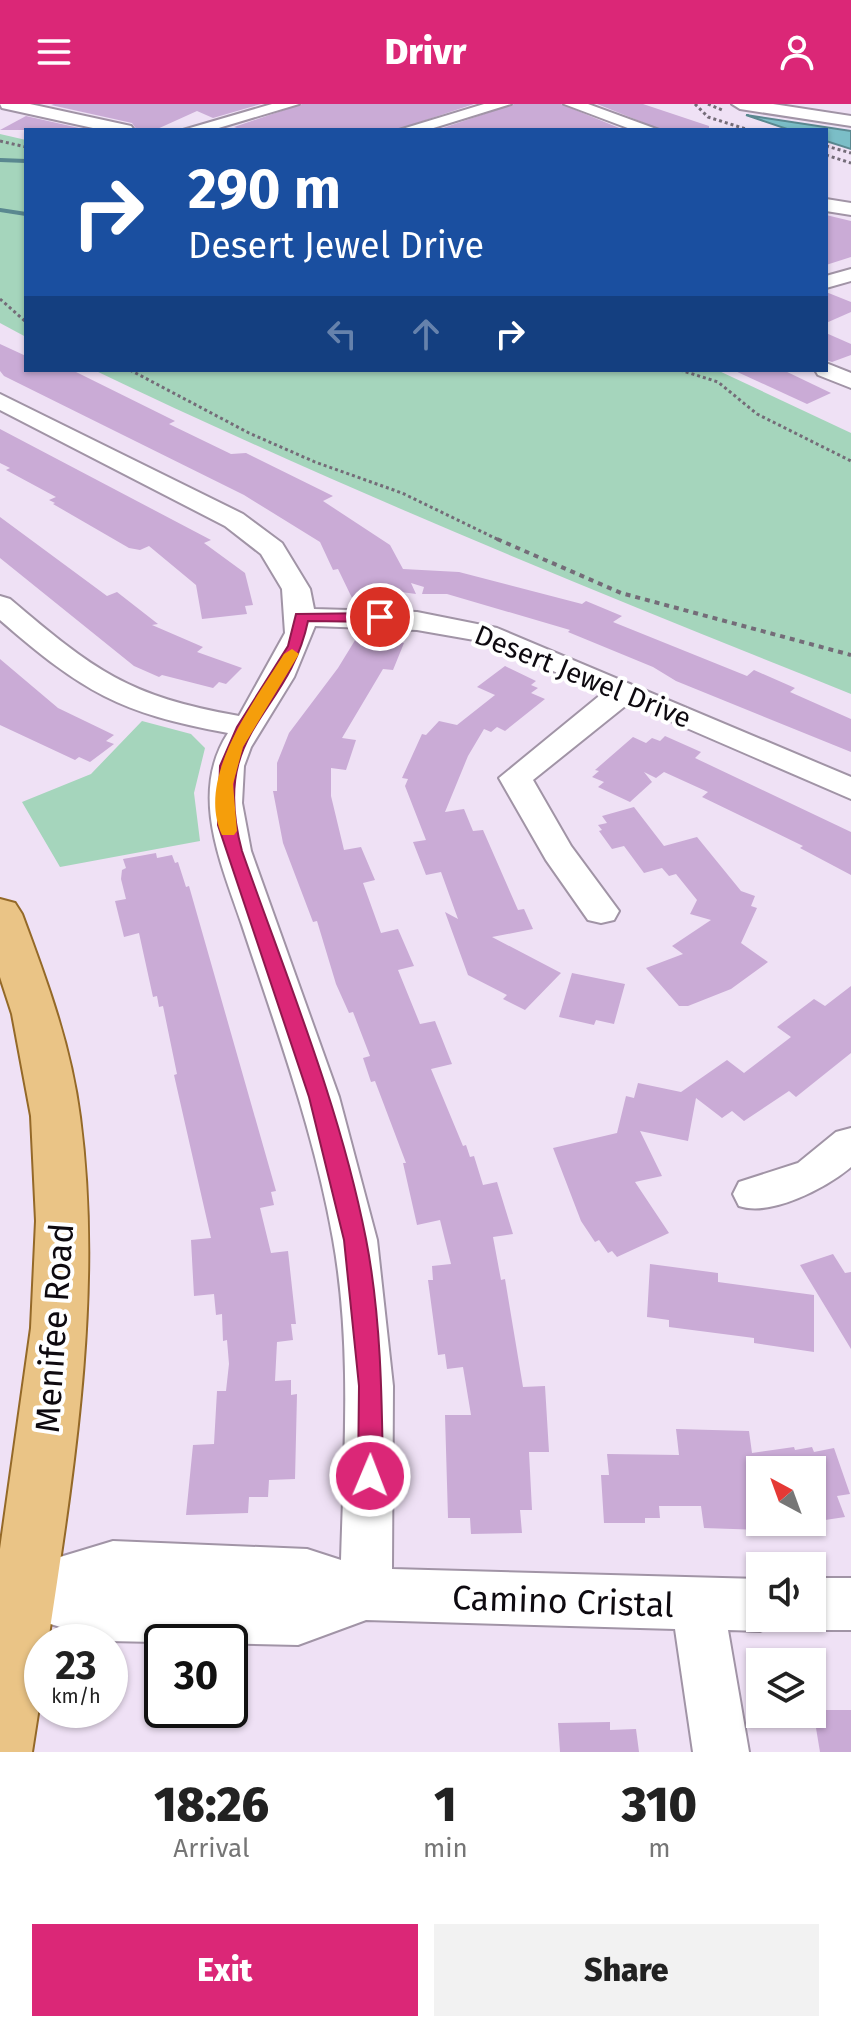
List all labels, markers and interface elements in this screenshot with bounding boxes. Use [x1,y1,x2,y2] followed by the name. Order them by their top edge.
[32,30,76,74] icon: menu
[385,30,466,74] text: Drivr
[775,30,819,74] icon: person
[188,156,341,223] text: 290 m
[56,160,160,264] icon: right
[188,224,484,268] text: Desert Jewel Drive
[320,312,364,356] icon: left
[404,312,448,356] icon: ahead
[488,312,532,356] icon: right
[346,583,414,651] pin
[358,595,402,639] icon: arrive
[470,618,696,735] street label: Desert Jewel Drive
[27,1222,82,1434] street label: Menifee Road
[328,1434,412,1518] position arrow
[746,1456,826,1536] north arrow
[746,1456,826,1728] map controls
[746,1552,826,1632] button: sound
[451,1577,675,1626] street label: Camino Cristal
[144,1624,248,1728] speed limit sign: 30
[55,1642,97,1690] text: 23
[746,1648,826,1728] button: layers
[51,1684,101,1708] text: km/h
[154,1776,269,1834] text: 18:26
[434,1776,457,1834] text: 1
[622,1776,697,1834] text: 310
[173,1833,250,1864] text: Arrival
[423,1833,468,1864] text: min
[648,1833,671,1864] text: m
[32,1924,418,2016] button: Exit
[434,1924,819,2016] button: Share

